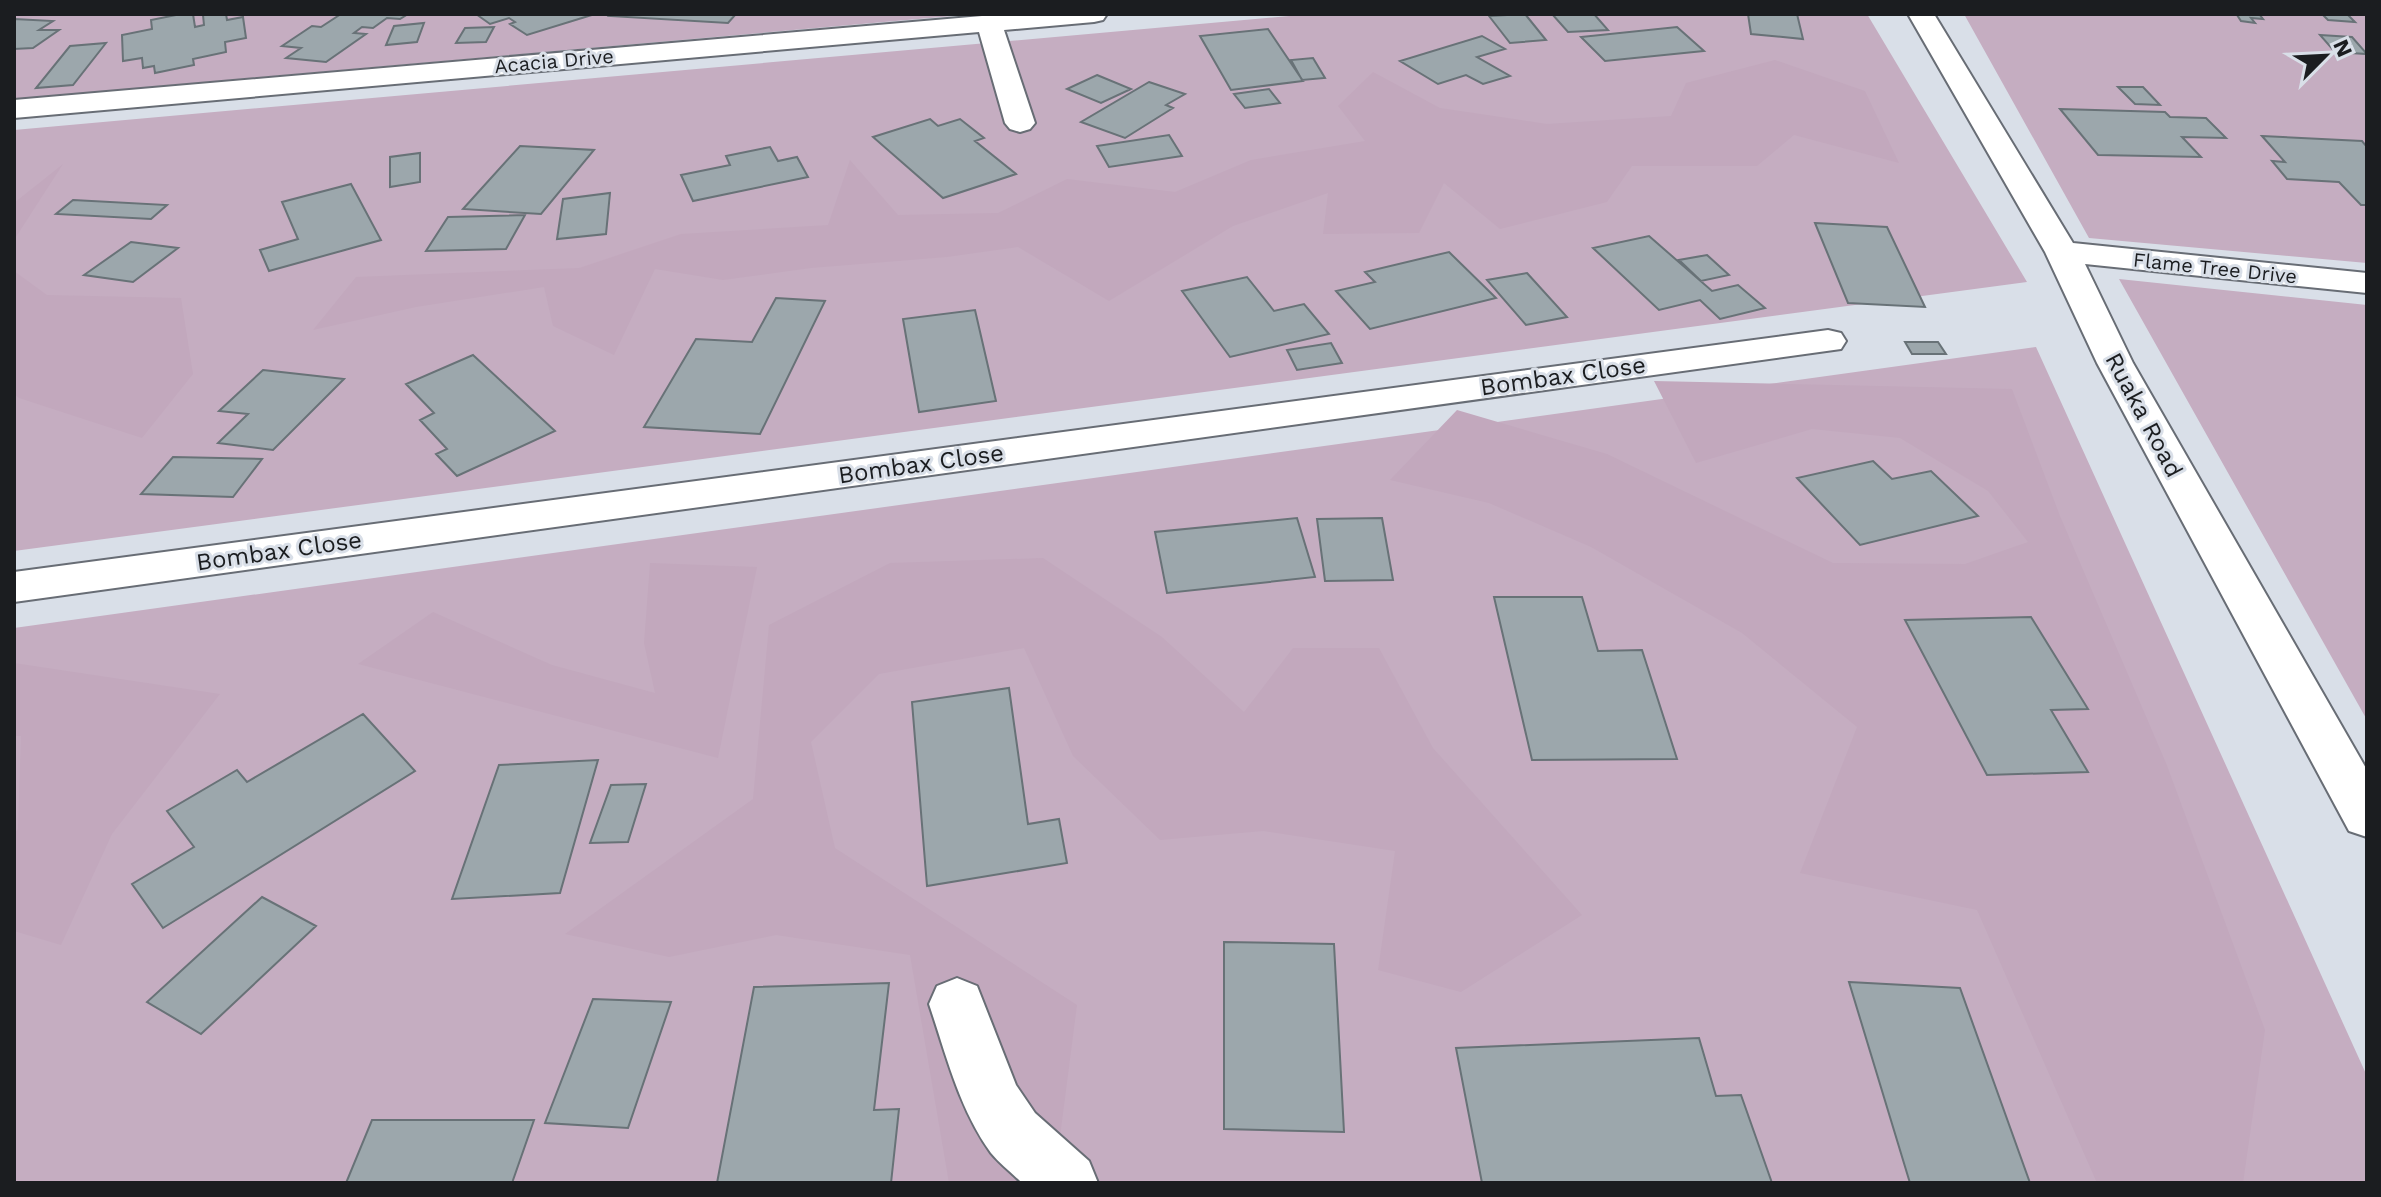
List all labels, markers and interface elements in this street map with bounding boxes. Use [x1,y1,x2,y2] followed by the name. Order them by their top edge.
[2285,16,2365,96] north arrow
[2328,36,2358,61] text: N
[493,44,615,78] street label: Acacia Drive
[2132,247,2298,289] street label: Flame Tree Drive
[2099,348,2189,482] street label: Ruaka Road
[1478,351,1648,401] street label: Bombax Close
[836,439,1006,489] street label: Bombax Close
[194,526,364,576] street label: Bombax Close

